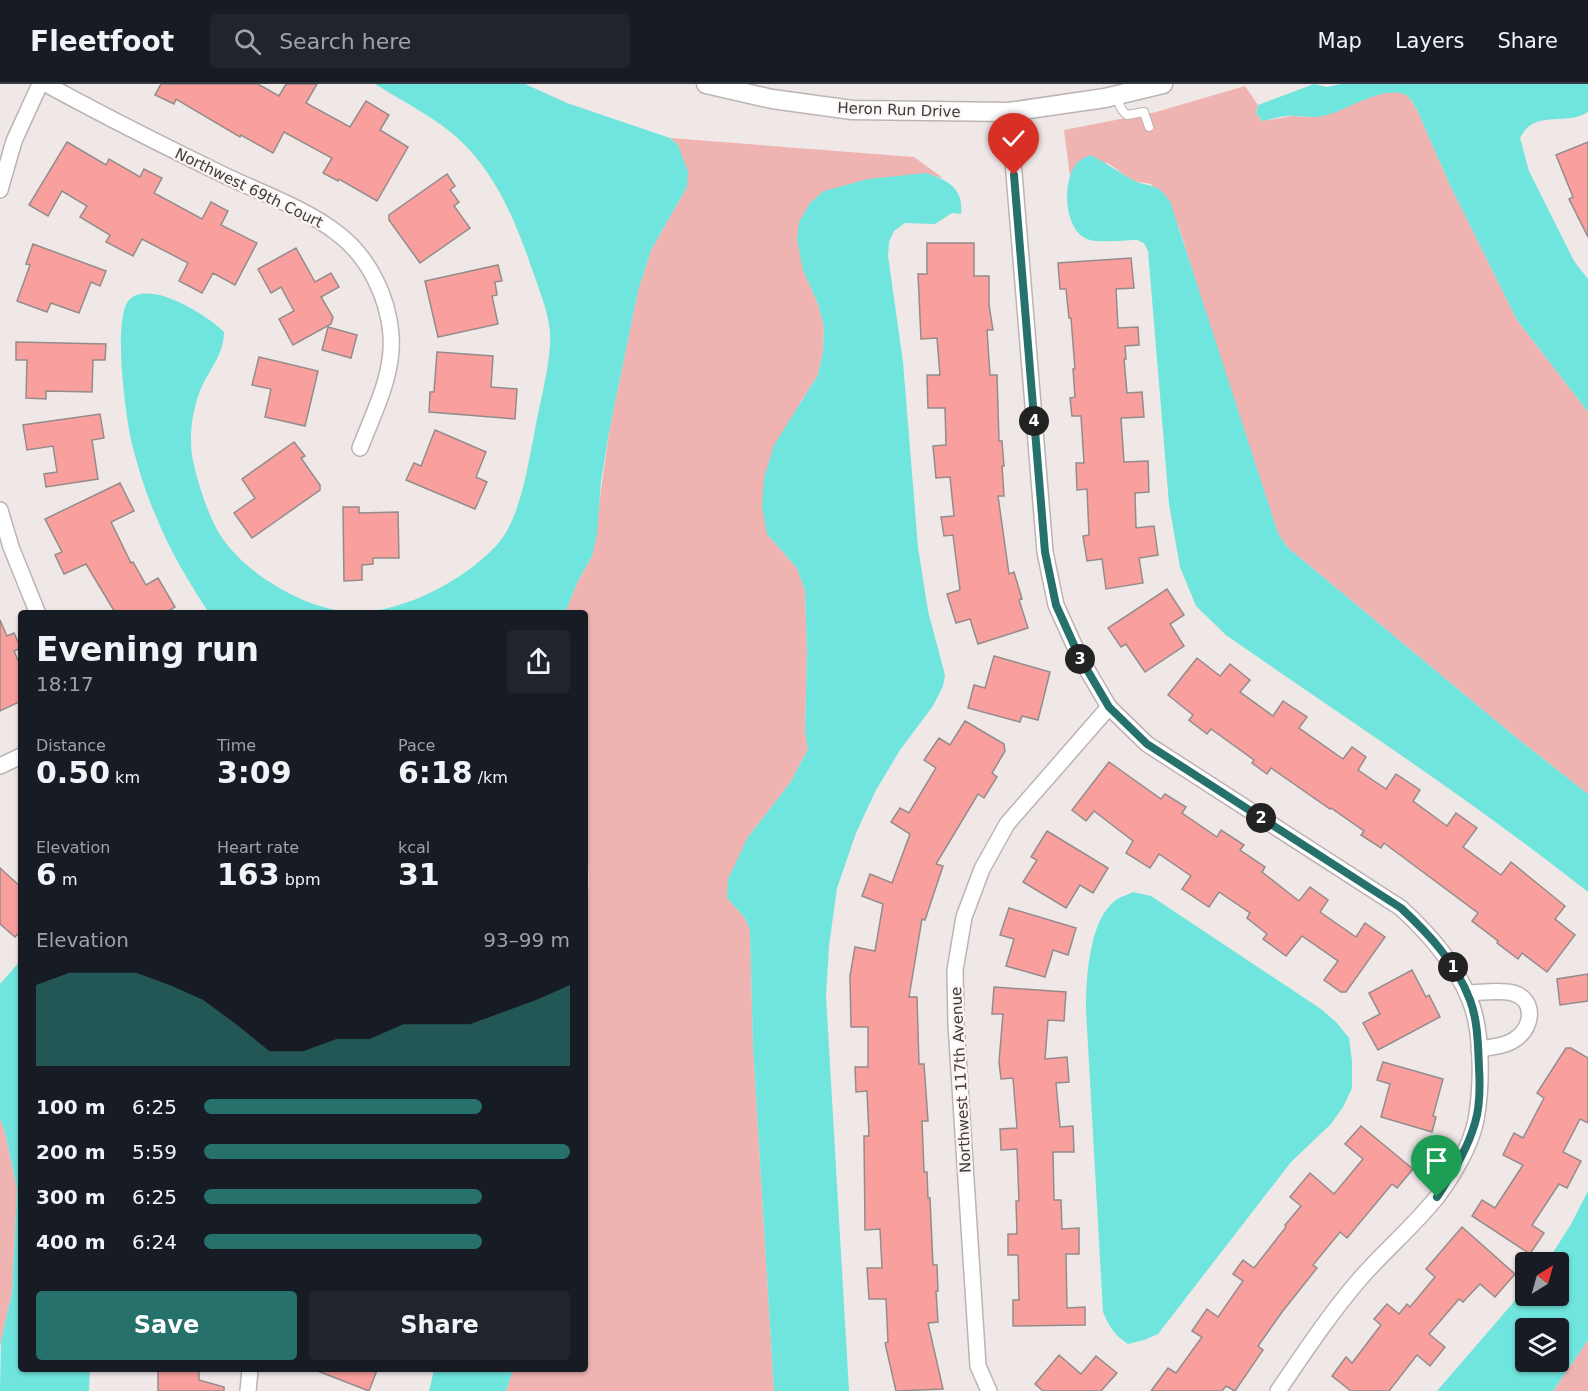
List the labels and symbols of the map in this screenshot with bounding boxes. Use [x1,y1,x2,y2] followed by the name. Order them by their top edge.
[837,99,961,121] street label: Heron Run Drive
[988,113,1039,175] pin
[172,144,326,232] street label: Northwest 69th Court
[1019,406,1049,436] pin: 4
[1065,644,1095,674] pin: 3
[1246,803,1276,833] pin: 2
[1438,952,1468,982] pin: 1
[947,986,975,1174] street label: Northwest 117th Avenue
[1411,1135,1462,1197] pin
[1515,1252,1569,1306] north arrow

